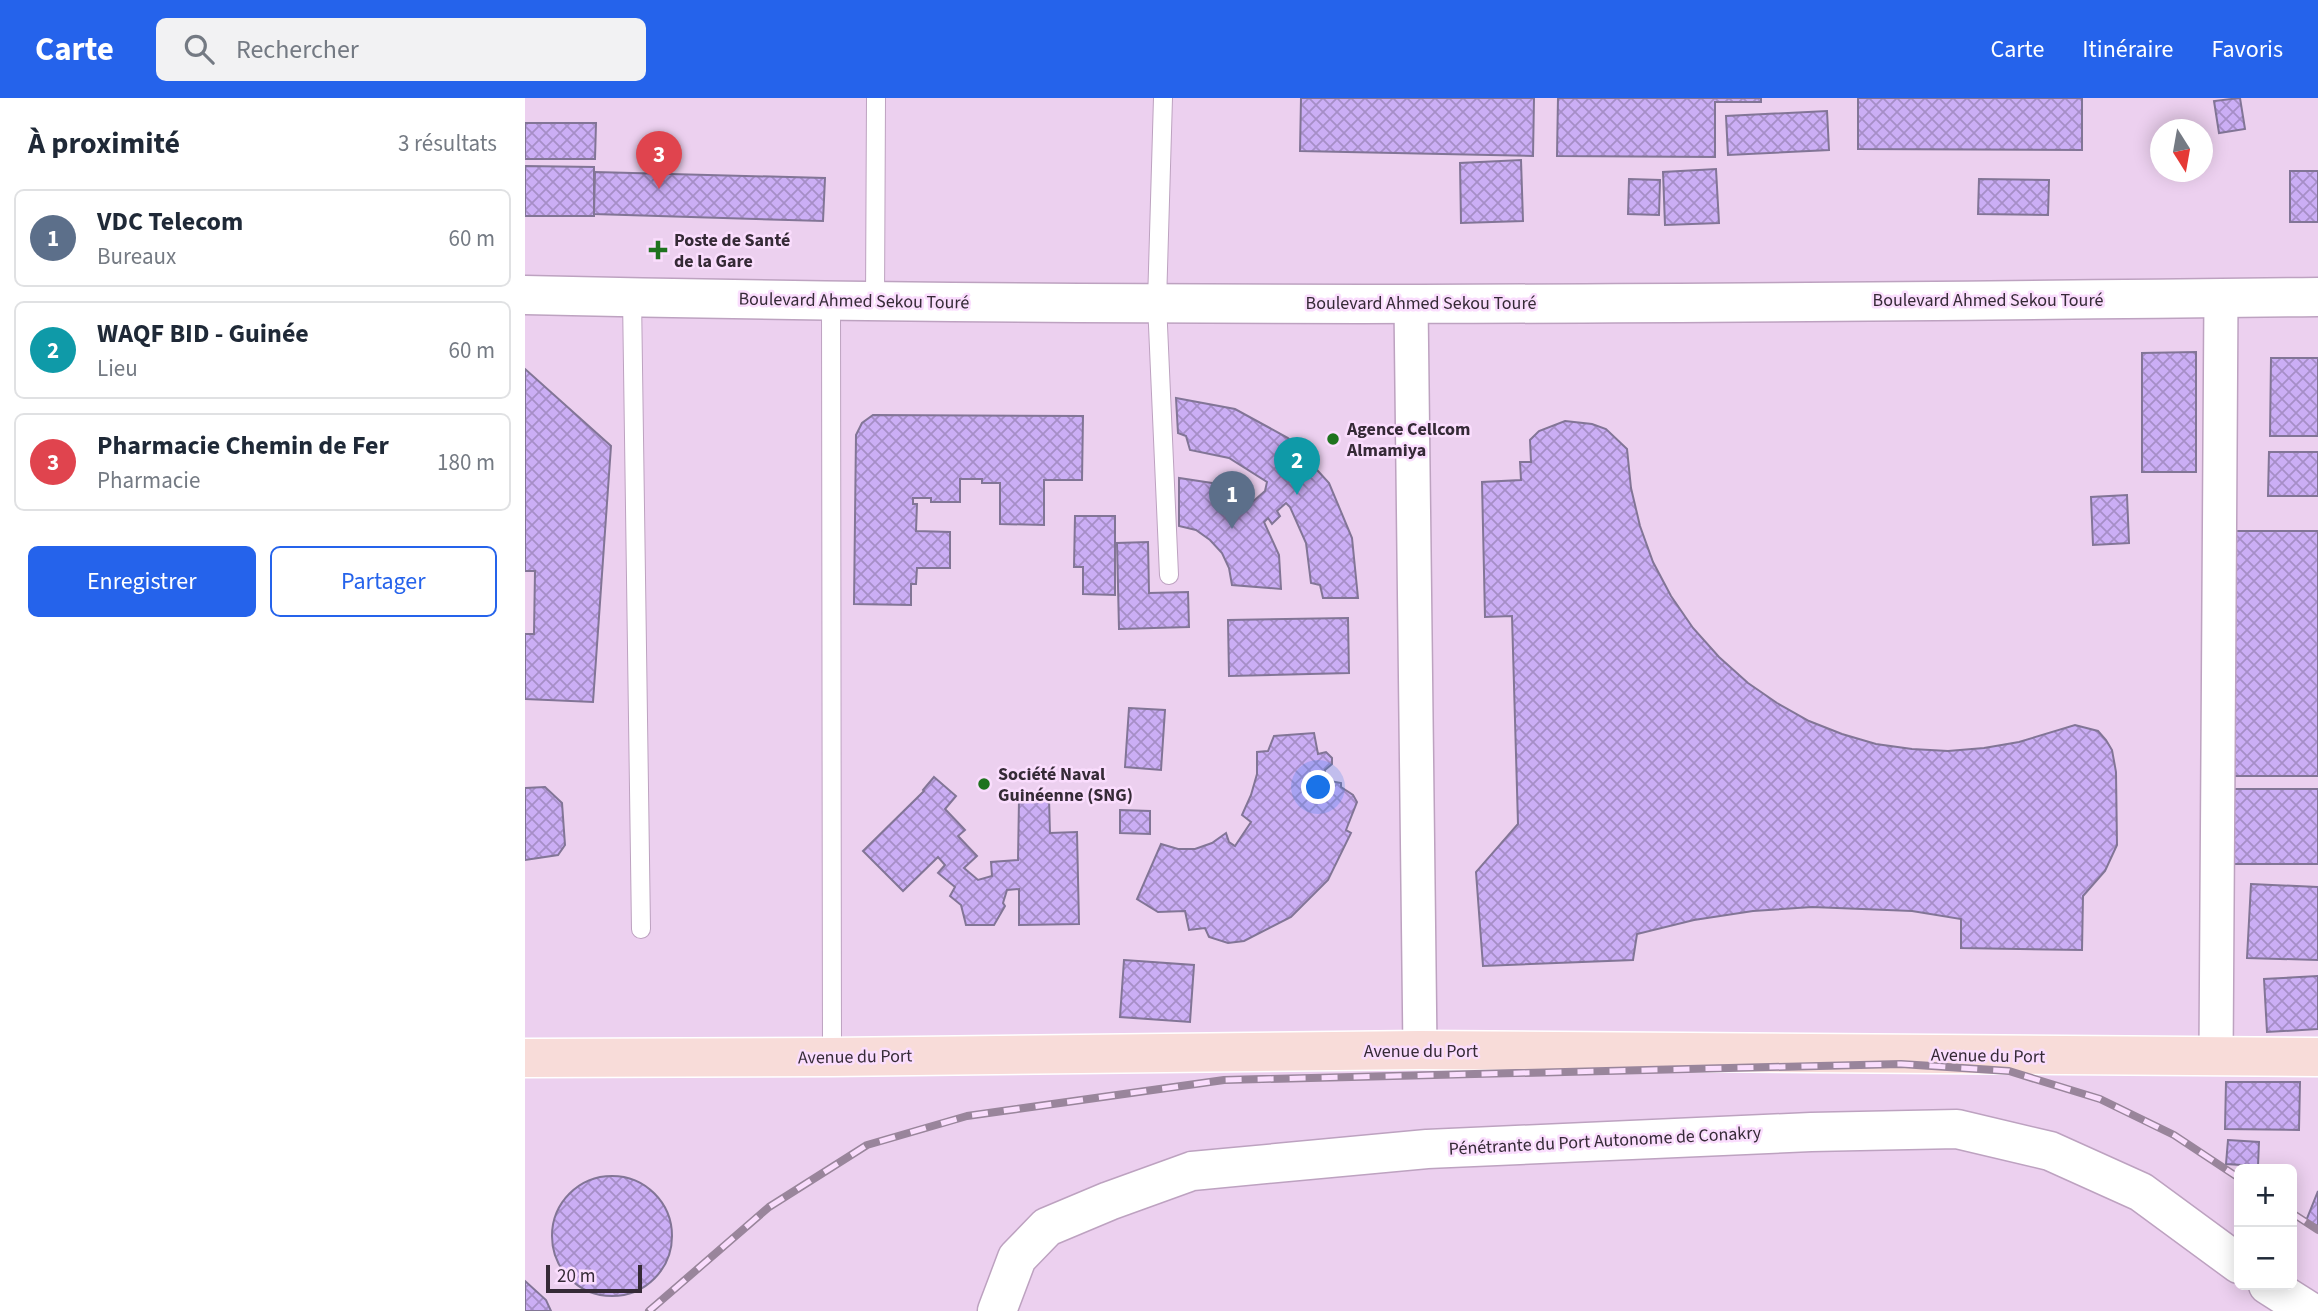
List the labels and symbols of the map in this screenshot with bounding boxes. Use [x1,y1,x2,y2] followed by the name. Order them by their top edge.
[2150,119,2213,182] north arrow
[636,131,682,189] pin: 3
[674,228,790,274] place label: Poste de Santé de la Gare
[648,240,668,260] marker: Poste de Santé de la Gare
[738,286,970,316] street label: Boulevard Ahmed Sekou Touré
[1873,288,2103,313] street label: Boulevard Ahmed Sekou Touré
[1306,291,1536,316] street label: Boulevard Ahmed Sekou Touré
[1346,417,1471,463] place label: Agence Cellcom Almamiya
[1325,431,1341,447] marker: Agence Cellcom Almamiya
[1274,437,1320,495] pin: 2
[1209,471,1255,529] pin: 1
[998,762,1133,808] place label: Société Naval Guinéenne (SNG)
[1301,770,1335,804] your location
[976,776,992,792] marker: Société Naval Guinéenne (SNG)
[1364,1039,1478,1064] street label: Avenue du Port
[1931,1043,2045,1069] street label: Avenue du Port
[798,1044,912,1070] street label: Avenue du Port
[1448,1120,1762,1162] street label: Pénétrante du Port Autonome de Conakry
[546,1262,642,1294] scale bar

